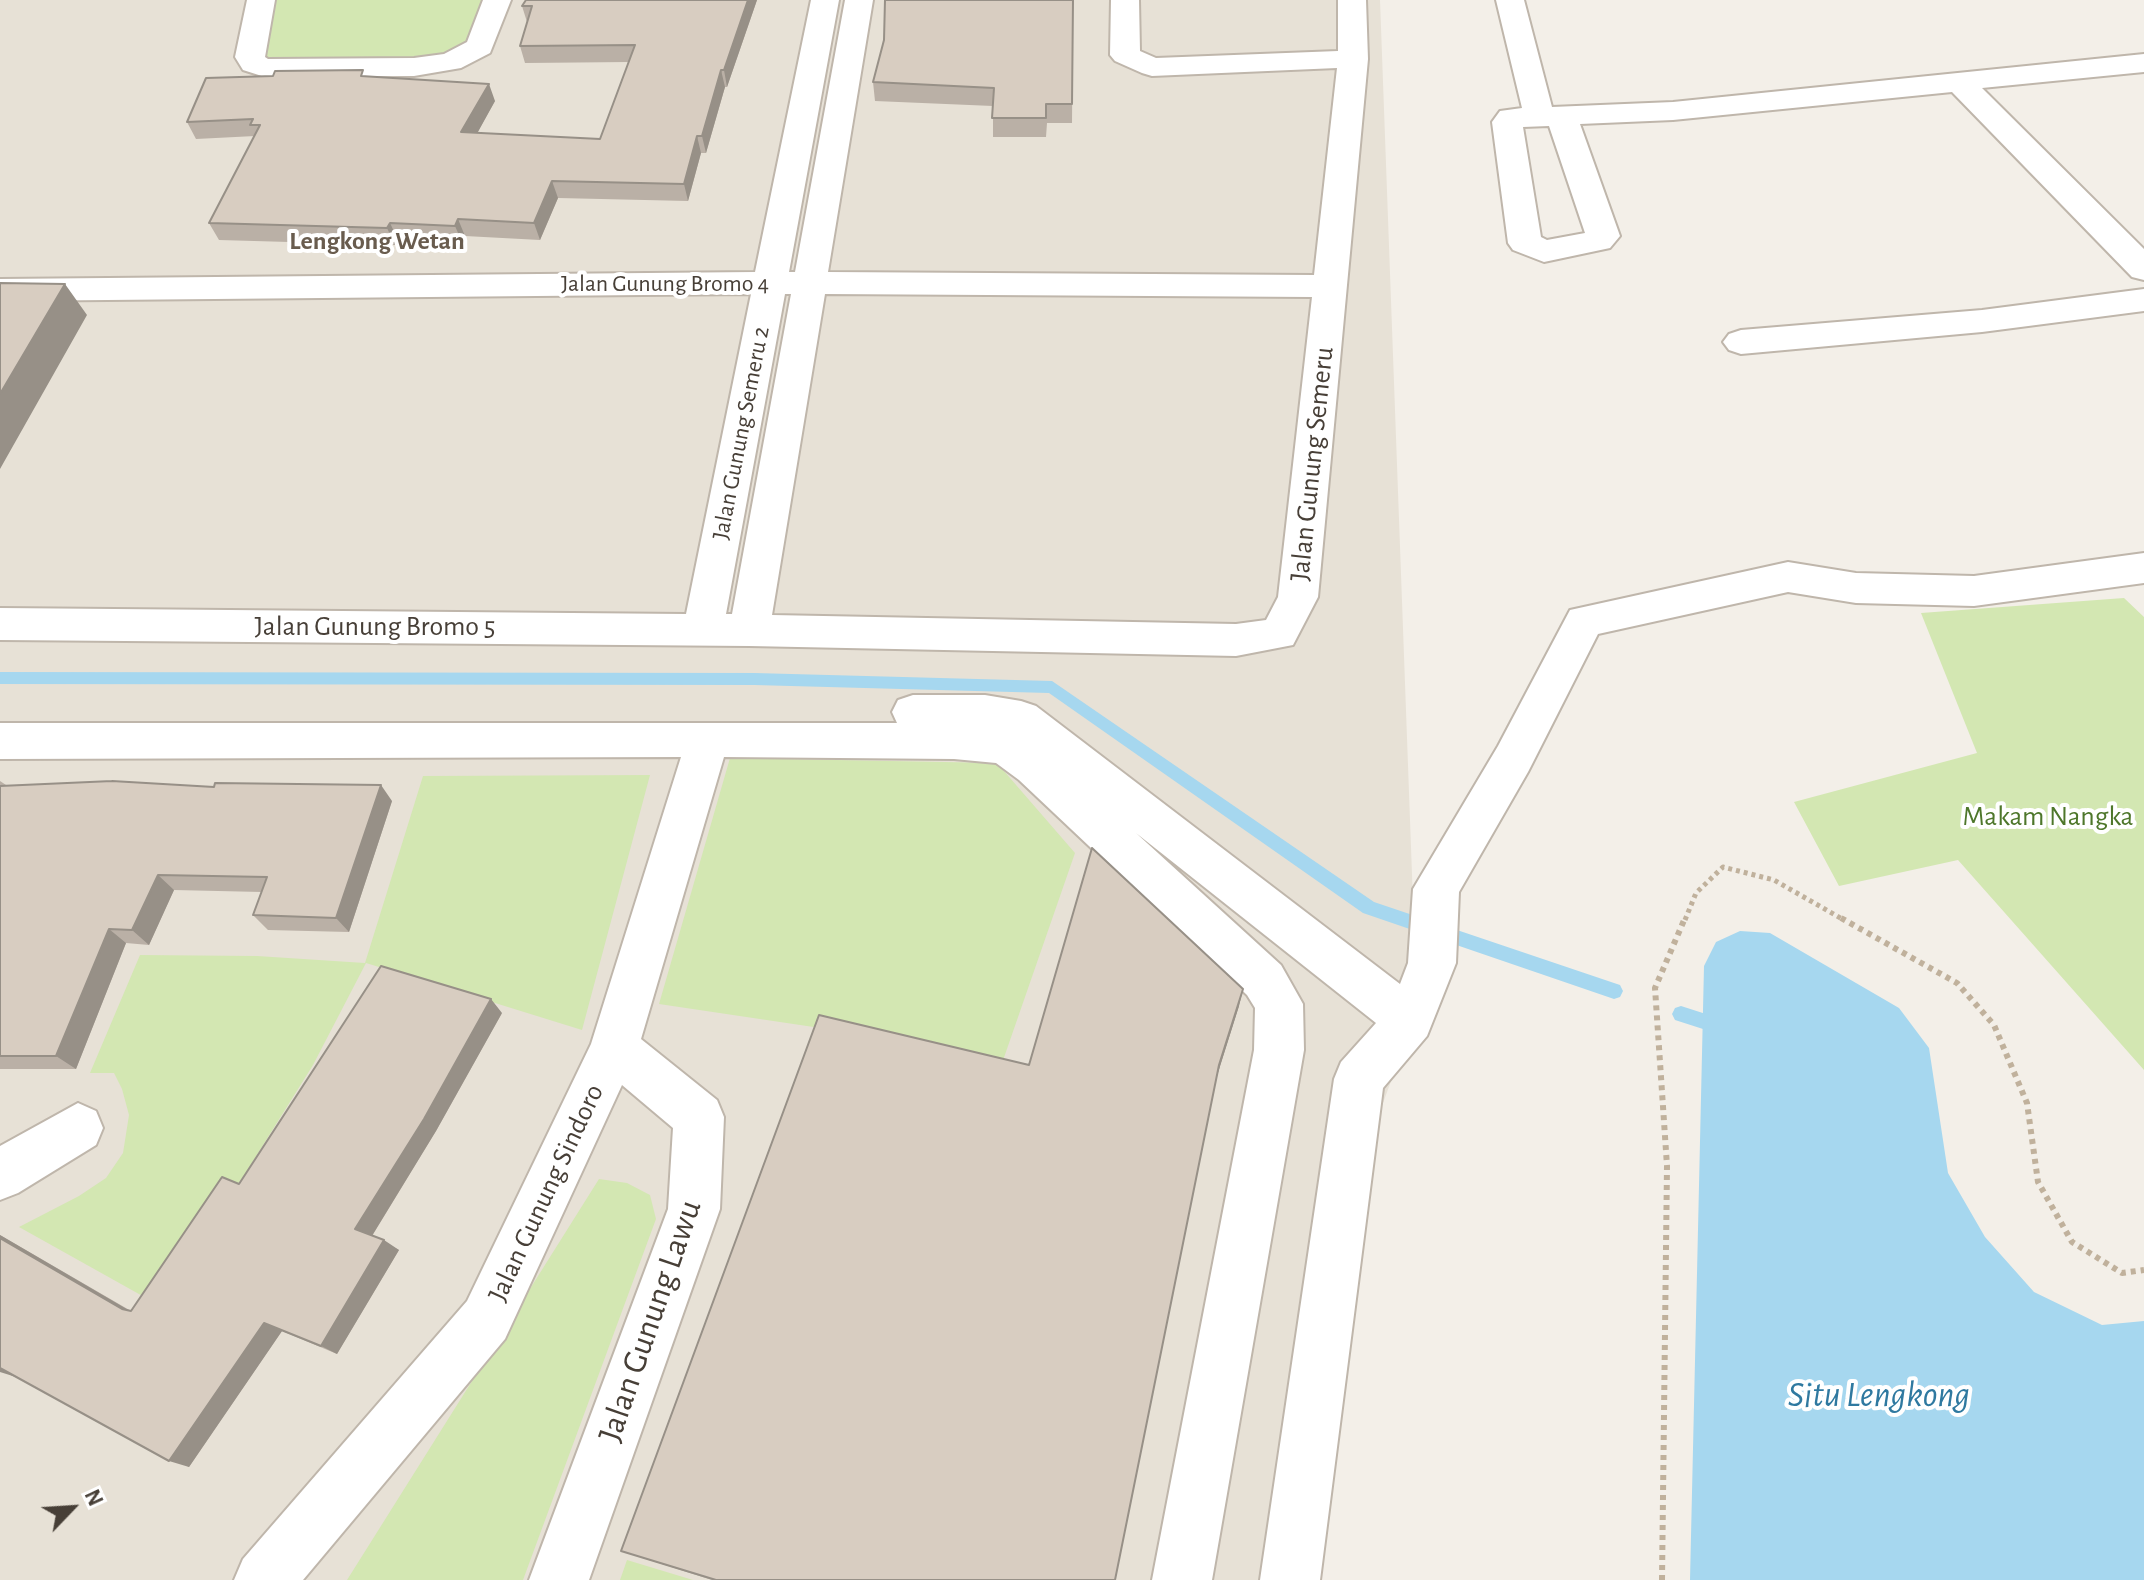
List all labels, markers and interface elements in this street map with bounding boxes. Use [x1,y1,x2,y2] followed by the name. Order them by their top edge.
[289,225,465,257] district label: Lengkong Wetan
[561,270,769,298] street label: Jalan Gunung Bromo 4
[706,324,776,542] street label: Jalan Gunung Semeru 2
[1283,345,1341,583] street label: Jalan Gunung Semeru
[255,610,495,644] street label: Jalan Gunung Bromo 5
[1962,800,2134,834] park label: Makam Nangka
[481,1079,611,1307] street label: Jalan Gunung Sindoro
[590,1195,710,1447] street label: Jalan Gunung Lawu
[1788,1373,1970,1417] water label: Situ Lengkong
[32,1468,112,1548] north arrow
[81,1486,107,1509] text: N

